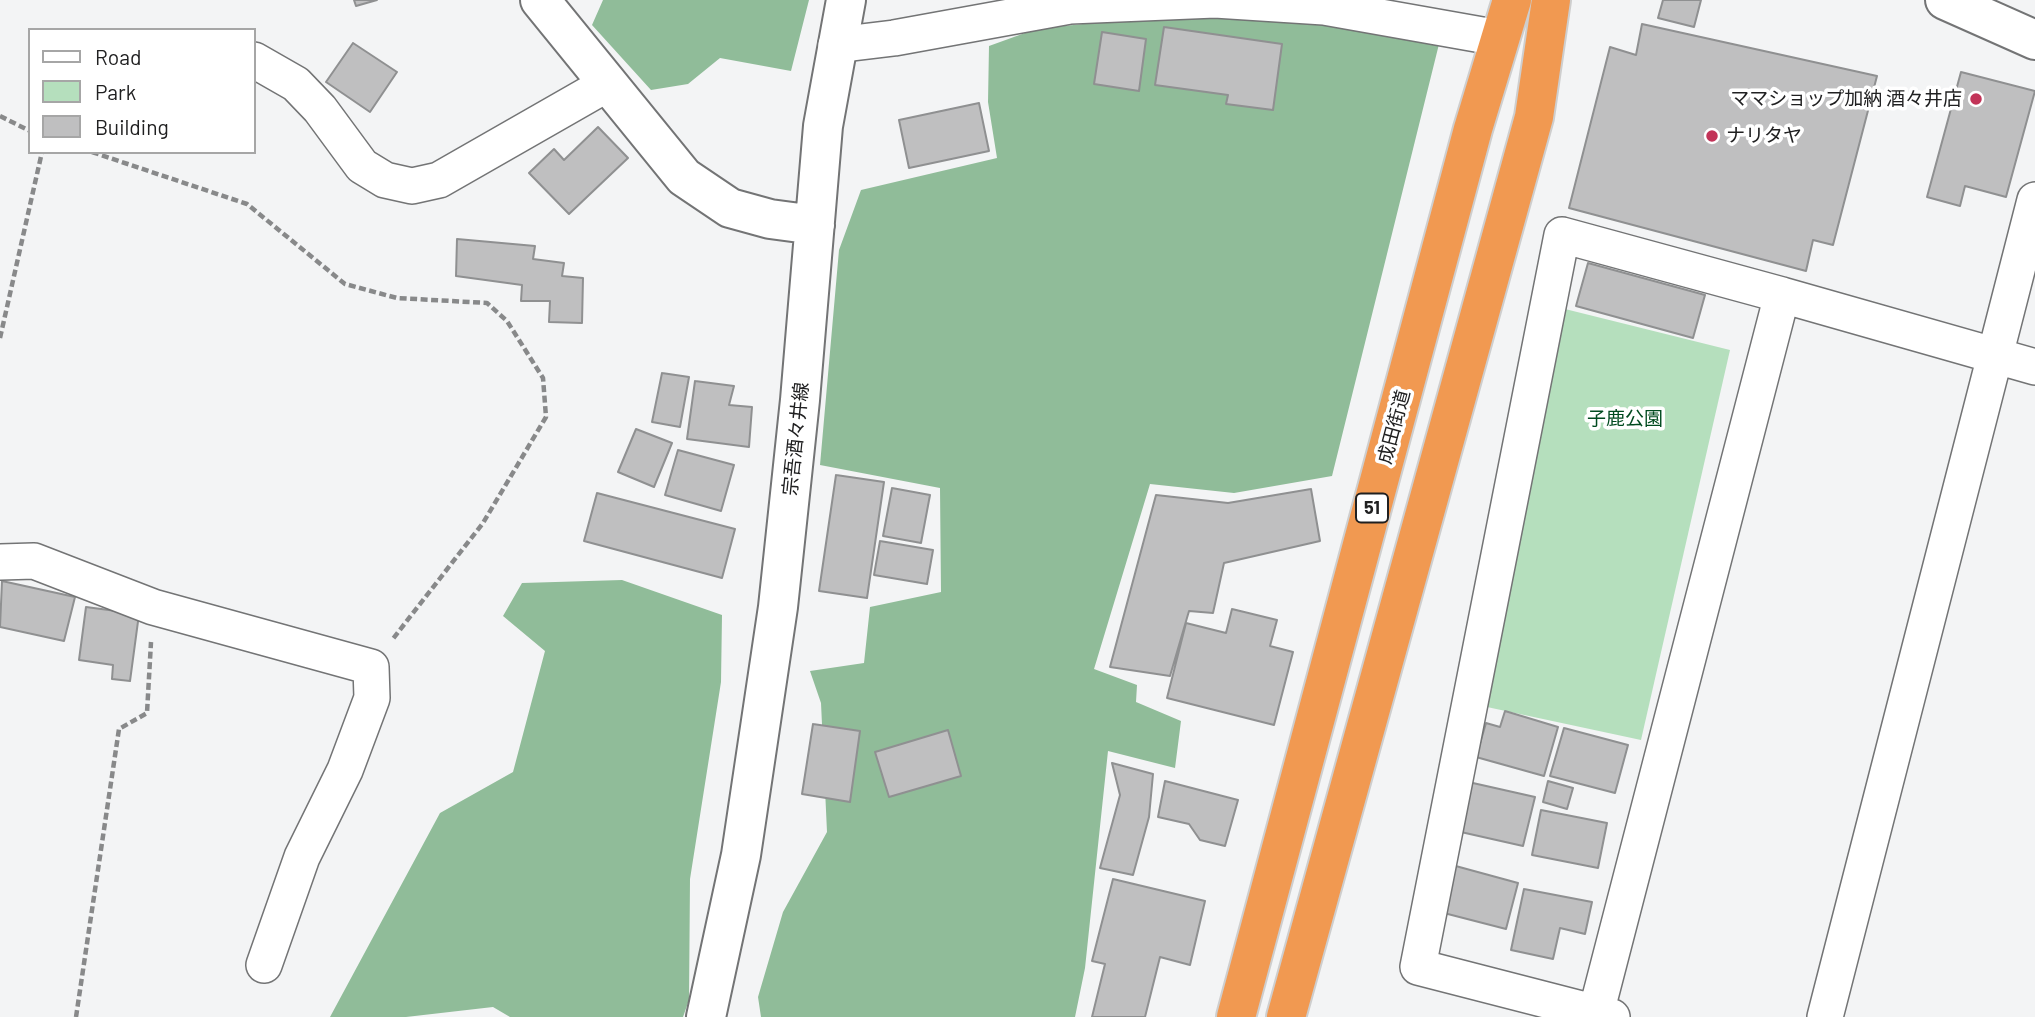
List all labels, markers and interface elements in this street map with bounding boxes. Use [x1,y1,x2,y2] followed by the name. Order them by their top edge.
[28,28,256,154] legend
[95,44,141,69] text: Road
[95,79,136,104] text: Park
[1730,88,1962,110] place label: ママショップ加納 酒々井店
[1968,91,1984,107] marker: ママショップ加納 酒々井店
[95,114,169,139] text: Building
[1726,125,1802,147] place label: ナリタヤ
[1704,128,1720,144] marker: ナリタヤ
[779,381,813,497] street label: 宗吾酒々井線
[1373,387,1415,467] street label: 成田街道
[1587,408,1663,430] park label: 子鹿公園
[1356,494,1388,522] road number: 51

